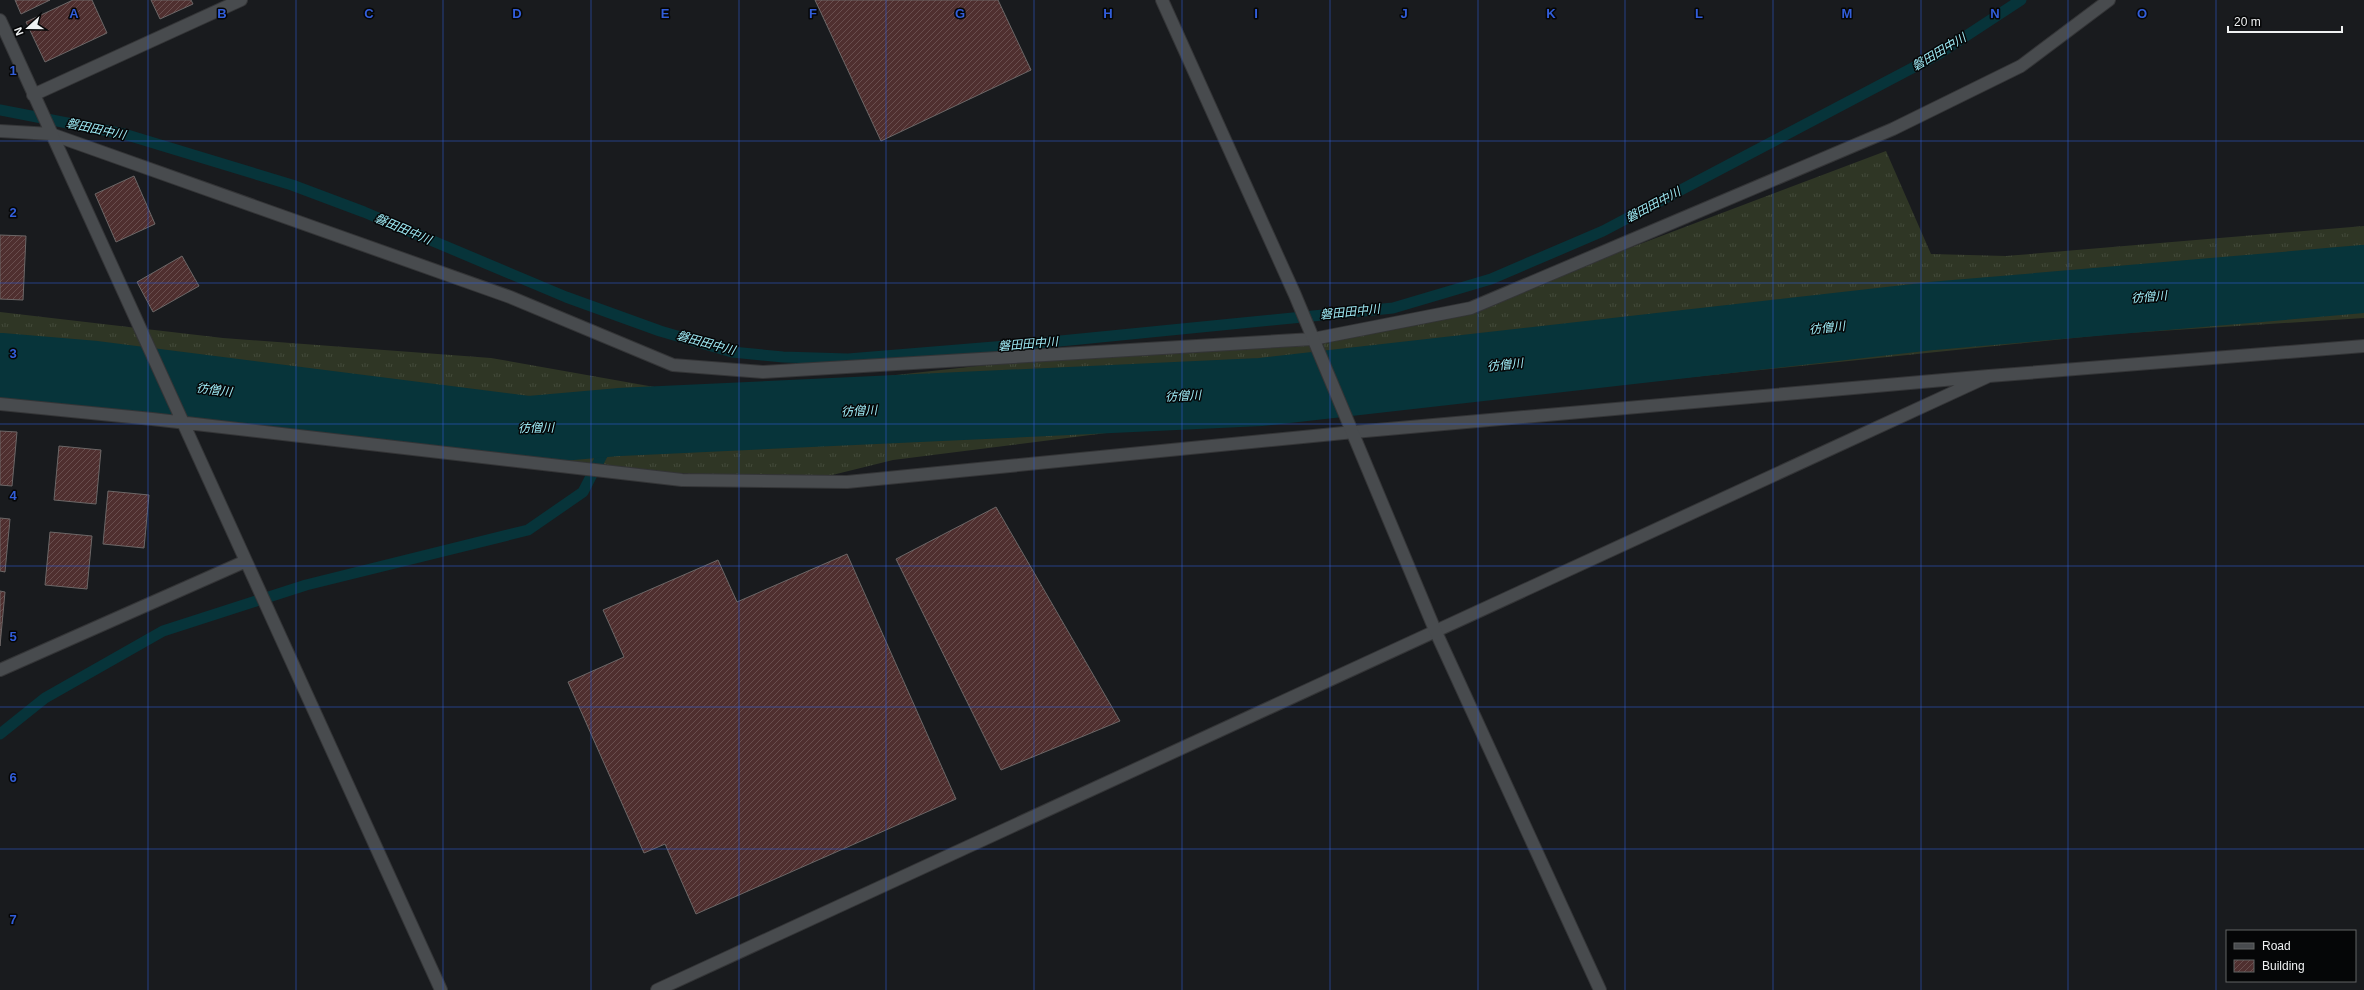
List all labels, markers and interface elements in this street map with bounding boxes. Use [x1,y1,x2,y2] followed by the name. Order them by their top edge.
[69,6,79,21] text: A
[217,6,227,21] text: B
[364,6,374,21] text: C
[512,6,522,21] text: D
[661,6,670,21] text: E
[809,6,817,21] text: F
[955,6,965,21] text: G
[1103,6,1113,21] text: H
[1254,6,1258,21] text: I
[1400,6,1408,21] text: J
[1546,6,1556,21] text: K
[1695,6,1703,21] text: L
[1842,6,1852,21] text: M
[1990,6,2000,21] text: N
[2137,6,2147,21] text: O
[8,8,48,48] north arrow
[2228,8,2342,34] scale bar
[2234,15,2261,29] text: 20 m
[12,26,26,37] text: N
[1910,30,1970,73] water label: 磐田田中川
[9,63,17,78] text: 1
[65,116,129,142] water label: 磐田田中川
[1623,184,1685,225] water label: 磐田田中川
[9,205,17,220] text: 2
[373,211,435,248] water label: 磐田田中川
[2130,288,2170,306] water label: 彷僧川
[1319,302,1383,322] water label: 磐田田中川
[1808,319,1848,337] water label: 彷僧川
[675,328,739,358] water label: 磐田田中川
[997,334,1060,354] water label: 磐田田中川
[9,346,17,361] text: 3
[1486,356,1526,374] water label: 彷僧川
[195,381,235,399] water label: 彷僧川
[1165,388,1203,404] water label: 彷僧川
[841,403,879,419] water label: 彷僧川
[518,421,556,435] water label: 彷僧川
[9,488,17,503] text: 4
[9,629,17,644] text: 5
[9,770,17,785] text: 6
[9,912,17,927] text: 7
[2226,930,2356,982] legend
[2262,939,2291,953] text: Road
[2262,959,2305,973] text: Building

